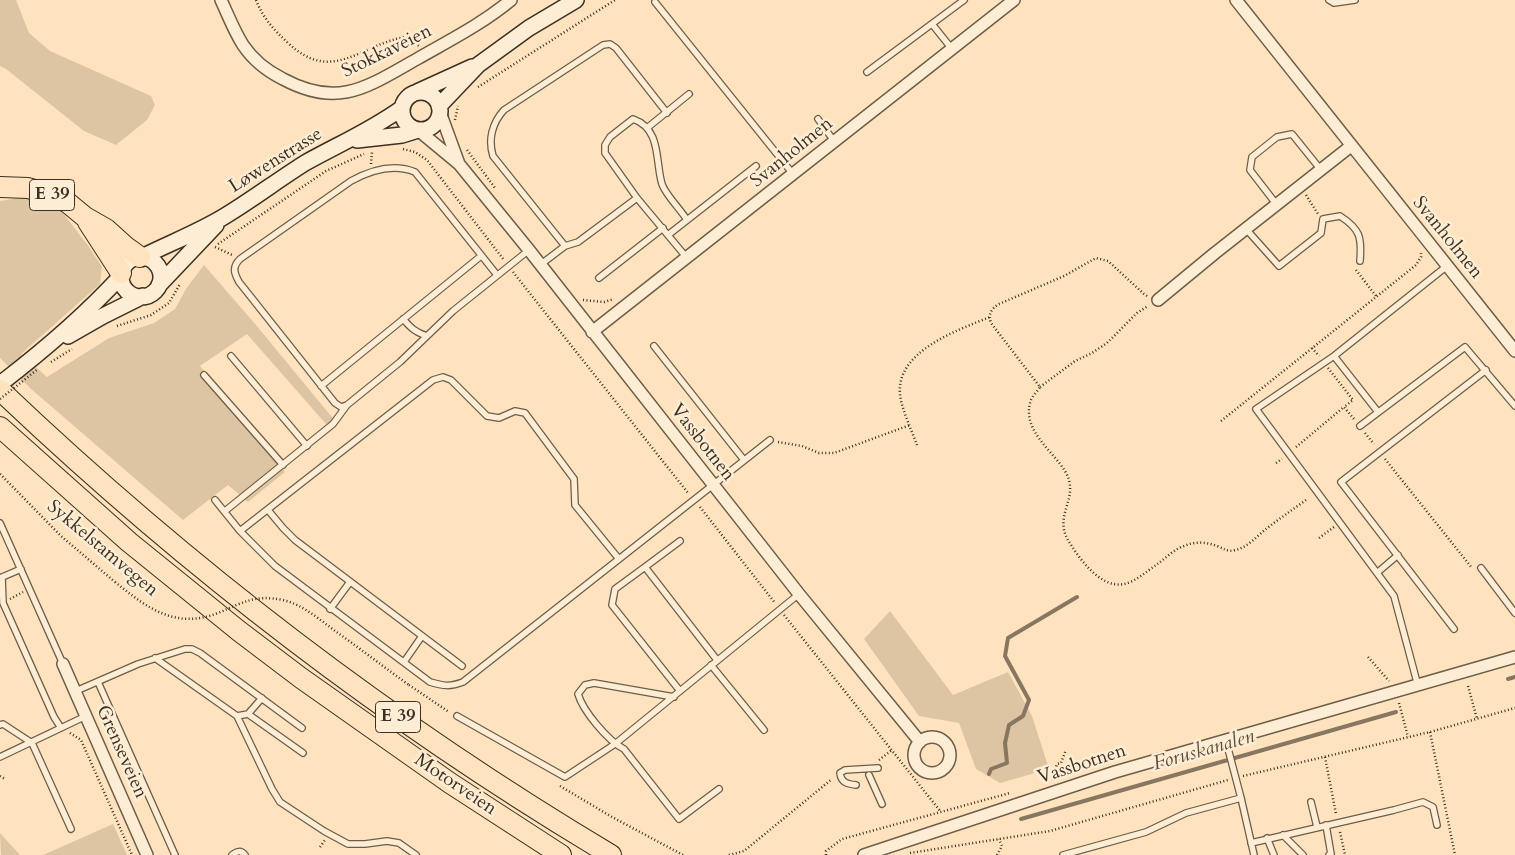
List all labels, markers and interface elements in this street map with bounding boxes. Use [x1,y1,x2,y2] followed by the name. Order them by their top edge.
[338,20,436,84] street label: Stokkaveien
[746,113,838,193] street label: Svanholmen
[225,123,327,199] street label: Løwenstrasse
[30,180,74,210] road number: E 39
[1407,192,1487,284] street label: Svanholmen
[665,400,739,486] street label: Vassbotnen
[42,496,162,602] street label: Sykkelstamvegen
[90,702,152,802] street label: Grenseveien
[376,702,420,732] road number: E 39
[1151,725,1257,777] water label: Foruskanalen
[1035,740,1129,790] street label: Vassbotnen
[410,749,500,821] street label: Motorveien

